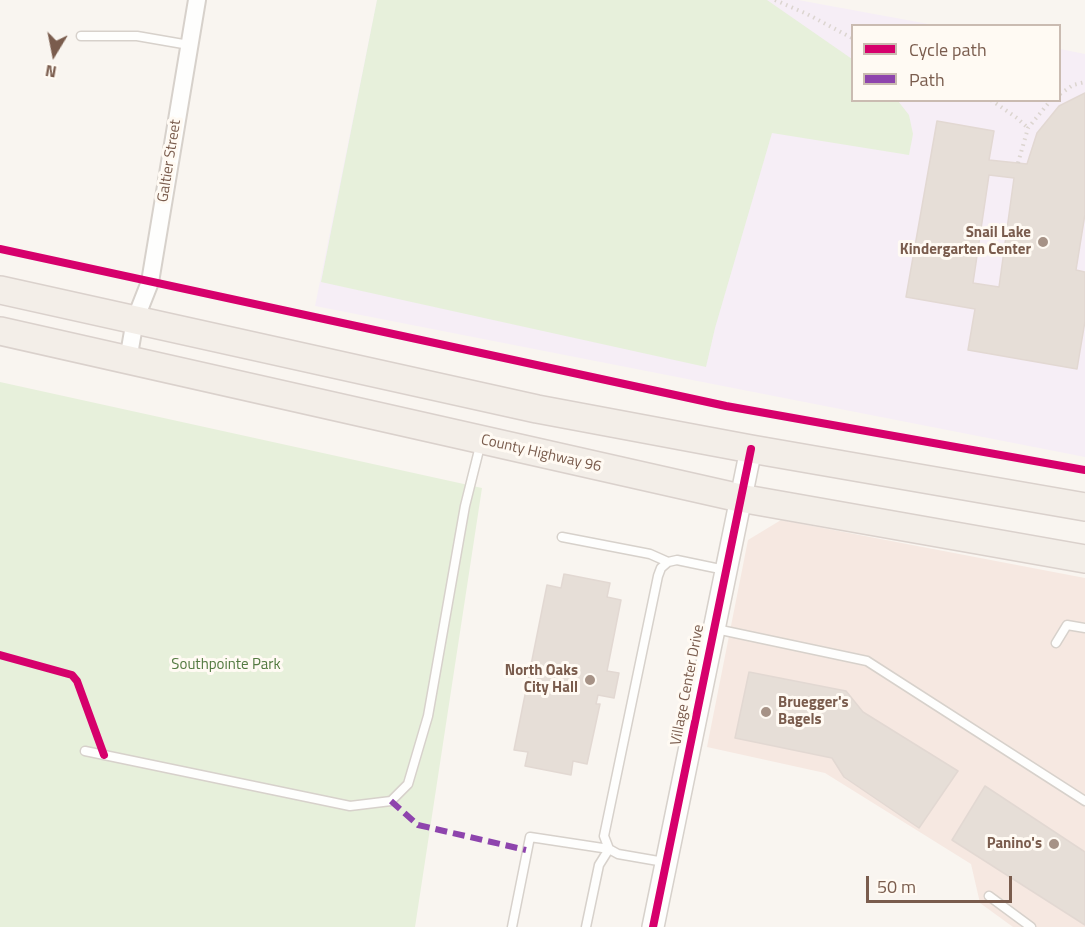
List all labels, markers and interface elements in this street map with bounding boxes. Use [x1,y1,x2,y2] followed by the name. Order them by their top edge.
[24,24,84,84] north arrow
[851,24,1061,102] legend
[909,36,987,63] text: Cycle path
[43,59,58,85] text: N
[909,66,945,93] text: Path
[155,118,185,204] street label: Galtier Street
[900,224,1031,259] place label: Snail Lake Kindergarten Center
[1036,235,1050,249] marker: Snail Lake Kindergarten Center
[479,431,603,477] street label: County Highway 96
[667,623,709,747] street label: Village Center Drive
[171,656,281,674] park label: Southpointe Park
[505,662,578,697] place label: North Oaks City Hall
[583,673,597,687] marker: North Oaks City Hall
[778,694,849,729] place label: Bruegger's Bagels
[759,705,773,719] marker: Bruegger's Bagels
[987,835,1042,853] place label: Panino's
[1047,837,1061,851] marker: Panino's
[869,864,1014,902] scale bar
[877,873,916,900] text: 50 m

